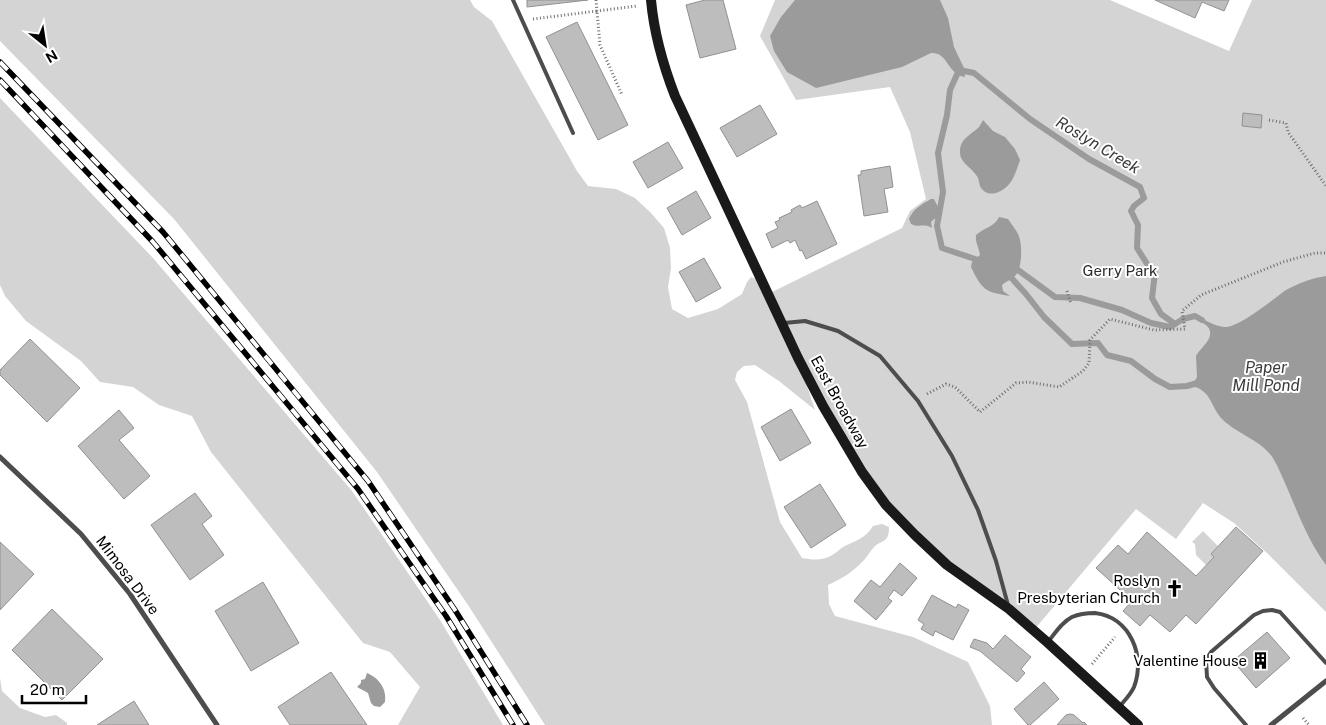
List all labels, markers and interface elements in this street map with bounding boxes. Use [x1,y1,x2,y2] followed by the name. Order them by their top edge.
[20,20,70,70] north arrow
[43,47,60,66] text: N
[1053,112,1144,178] water label: Roslyn Creek
[1082,262,1158,279] park label: Gerry Park
[808,353,872,451] street label: East Broadway
[1232,358,1300,395] water label: Paper Mill Pond
[93,532,163,618] street label: Mimosa Drive
[1017,572,1160,606] place label: Roslyn Presbyterian Church
[1164,579,1184,599] church icon: Roslyn Presbyterian Church
[1251,650,1271,670] building icon: Valentine House
[1133,652,1247,669] place label: Valentine House
[22,672,86,704] scale bar
[30,681,65,698] text: 20 m

